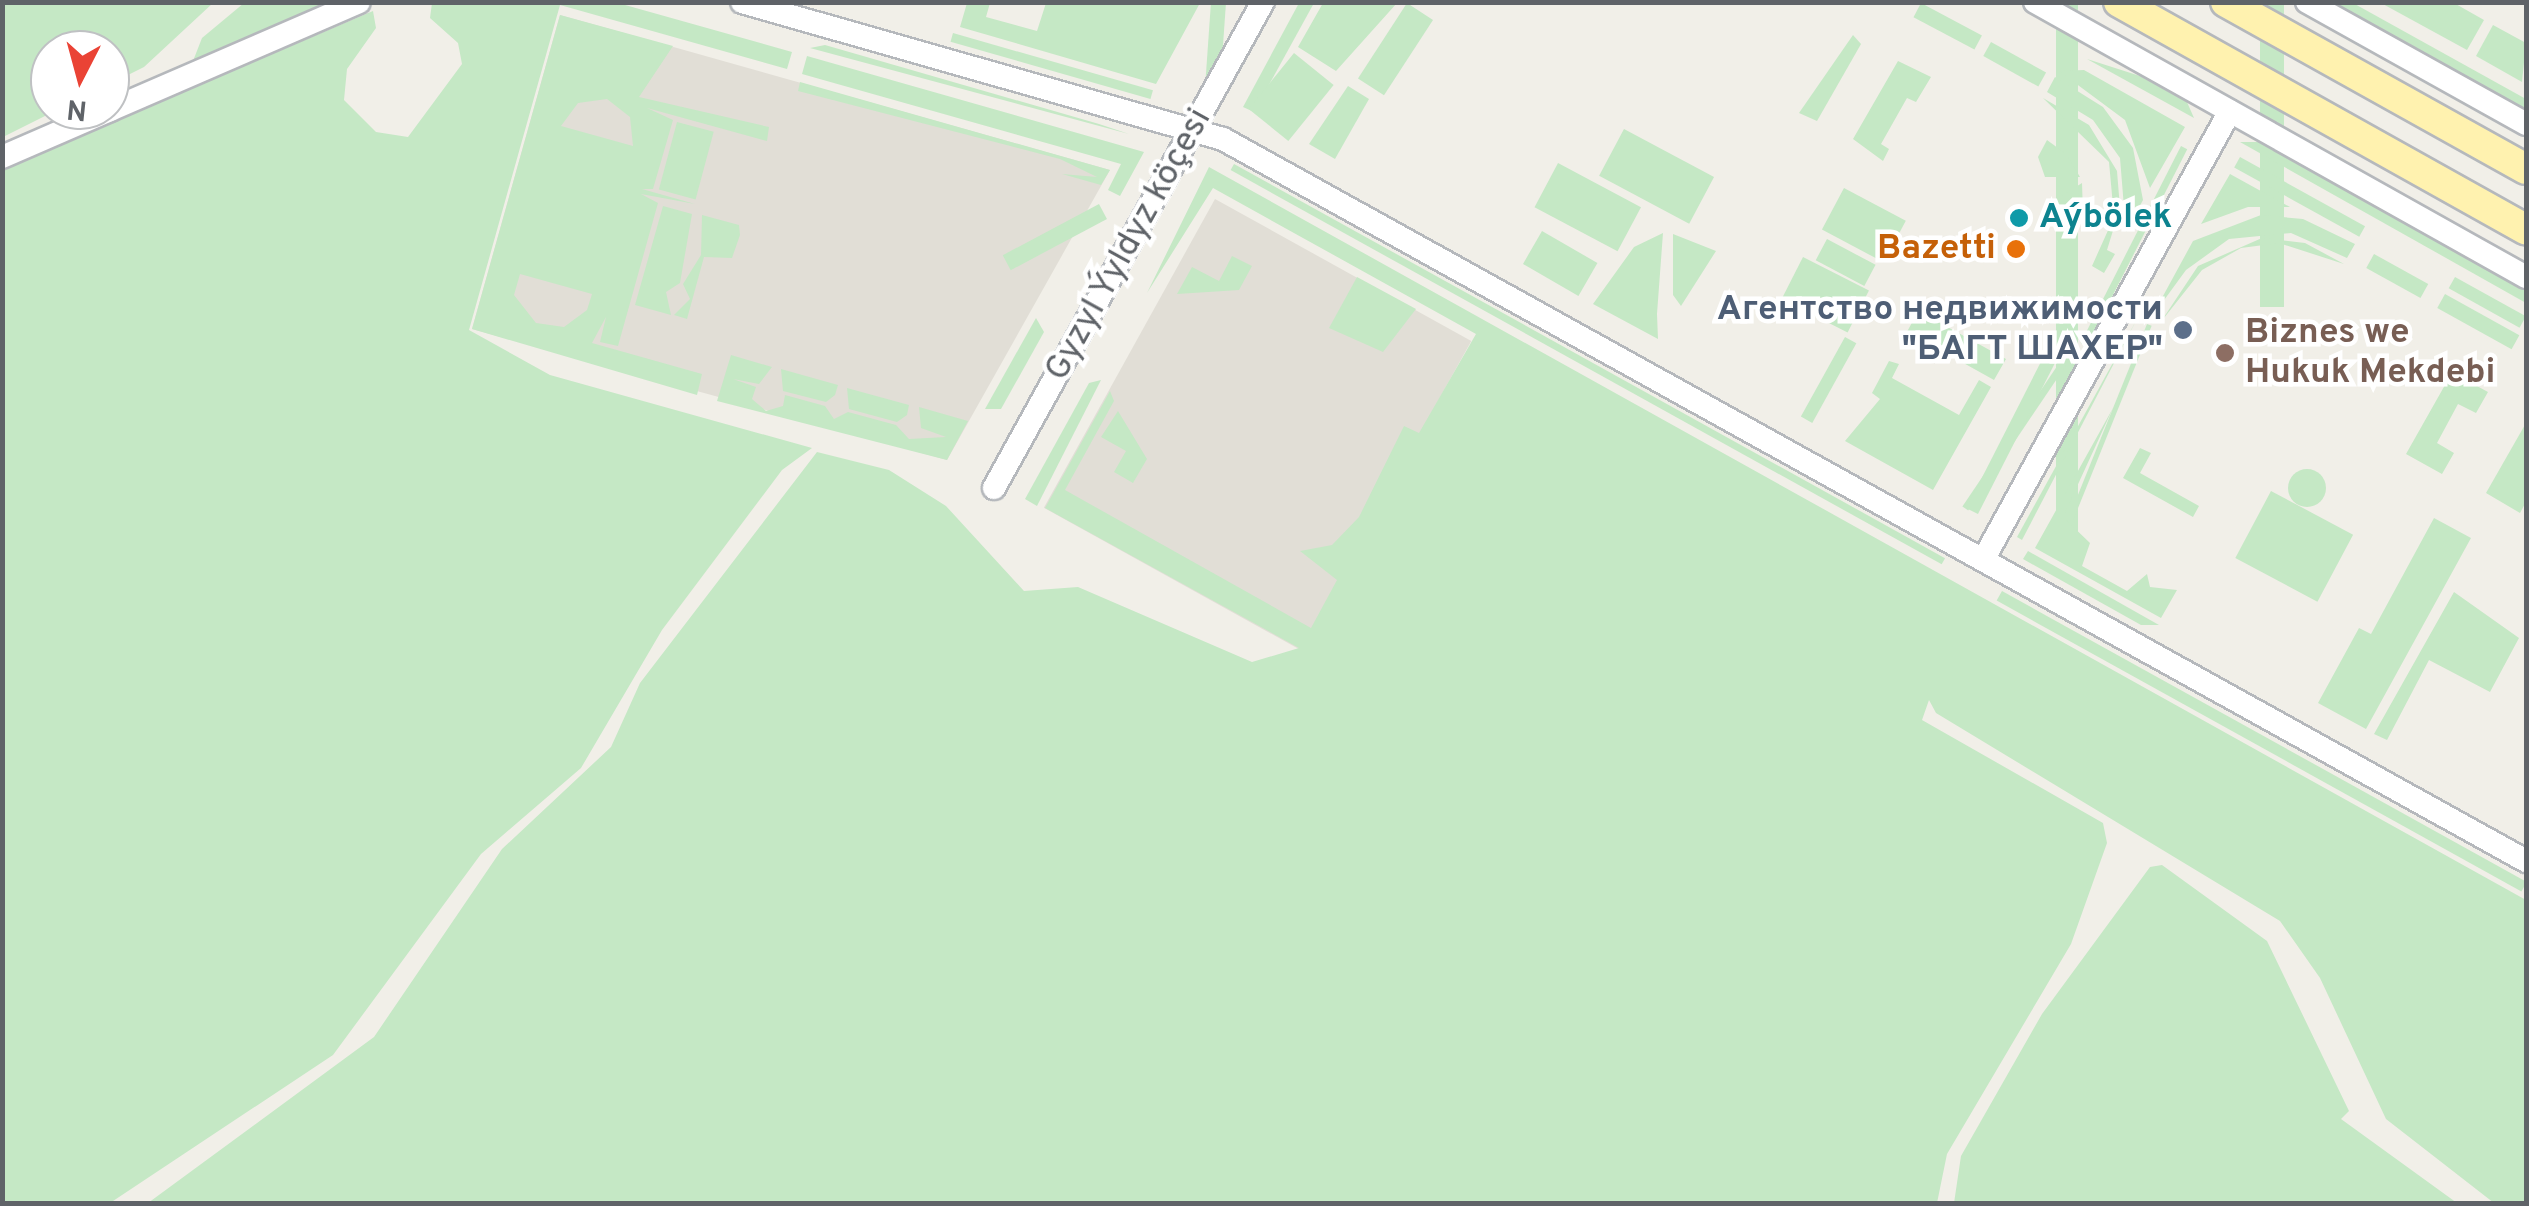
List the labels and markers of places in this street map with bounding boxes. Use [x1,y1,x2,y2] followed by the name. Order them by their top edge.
[2039,197,2172,239] place label: Aýbölek
[2008,207,2030,229] marker: Aýbölek
[1877,228,1996,270] place label: Bazetti
[2005,238,2027,260] marker: Bazetti
[1717,289,2163,371] place label: Агентство недвижимости "БАГТ ШАХЕР"
[2245,312,2495,394] place label: Biznes we Hukuk Mekdebi
[2172,319,2194,341] marker: Агентство недвижимости "БАГТ ШАХЕР"
[2214,342,2236,364] marker: Biznes we Hukuk Mekdebi

